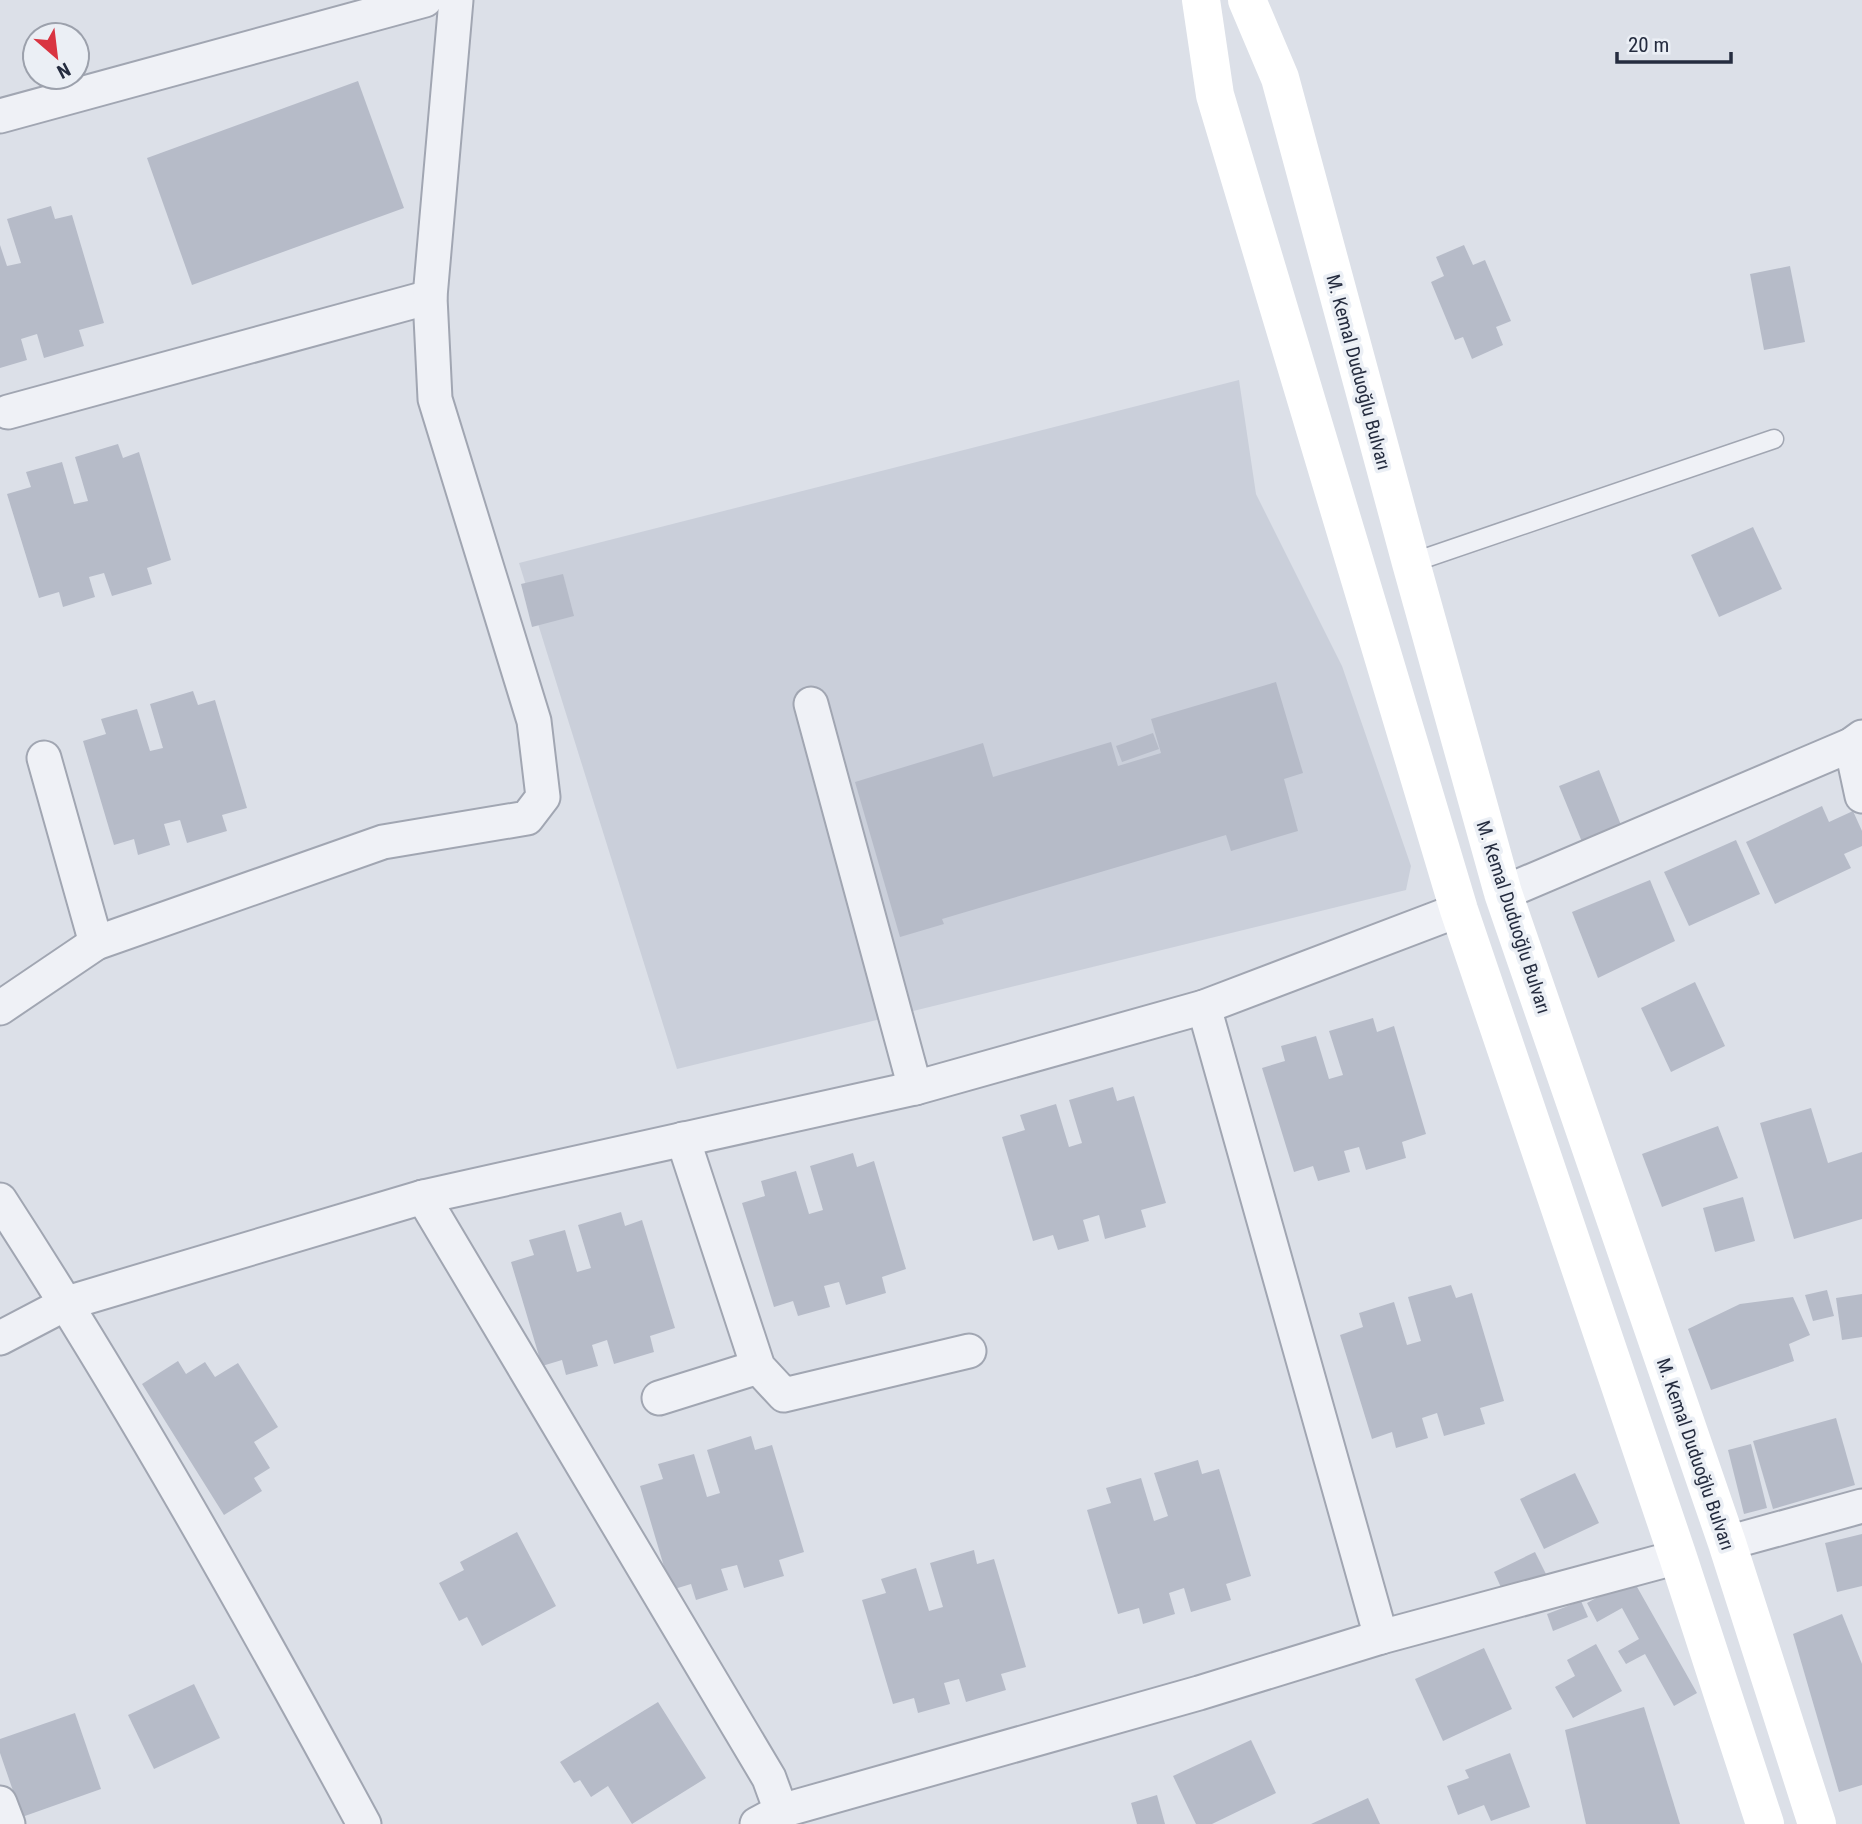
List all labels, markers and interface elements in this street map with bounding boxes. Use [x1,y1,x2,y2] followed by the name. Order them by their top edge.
[21,21,91,91] north arrow
[1617,21,1731,65] scale bar
[1628,33,1669,57] text: 20 m
[53,58,74,83] text: N
[1321,272,1396,472] street label: M. Kemal Duduoğlu Bulvarı
[1471,818,1556,1017] street label: M. Kemal Duduoğlu Bulvarı
[1652,1355,1739,1553] street label: M. Kemal Duduoğlu Bulvarı

